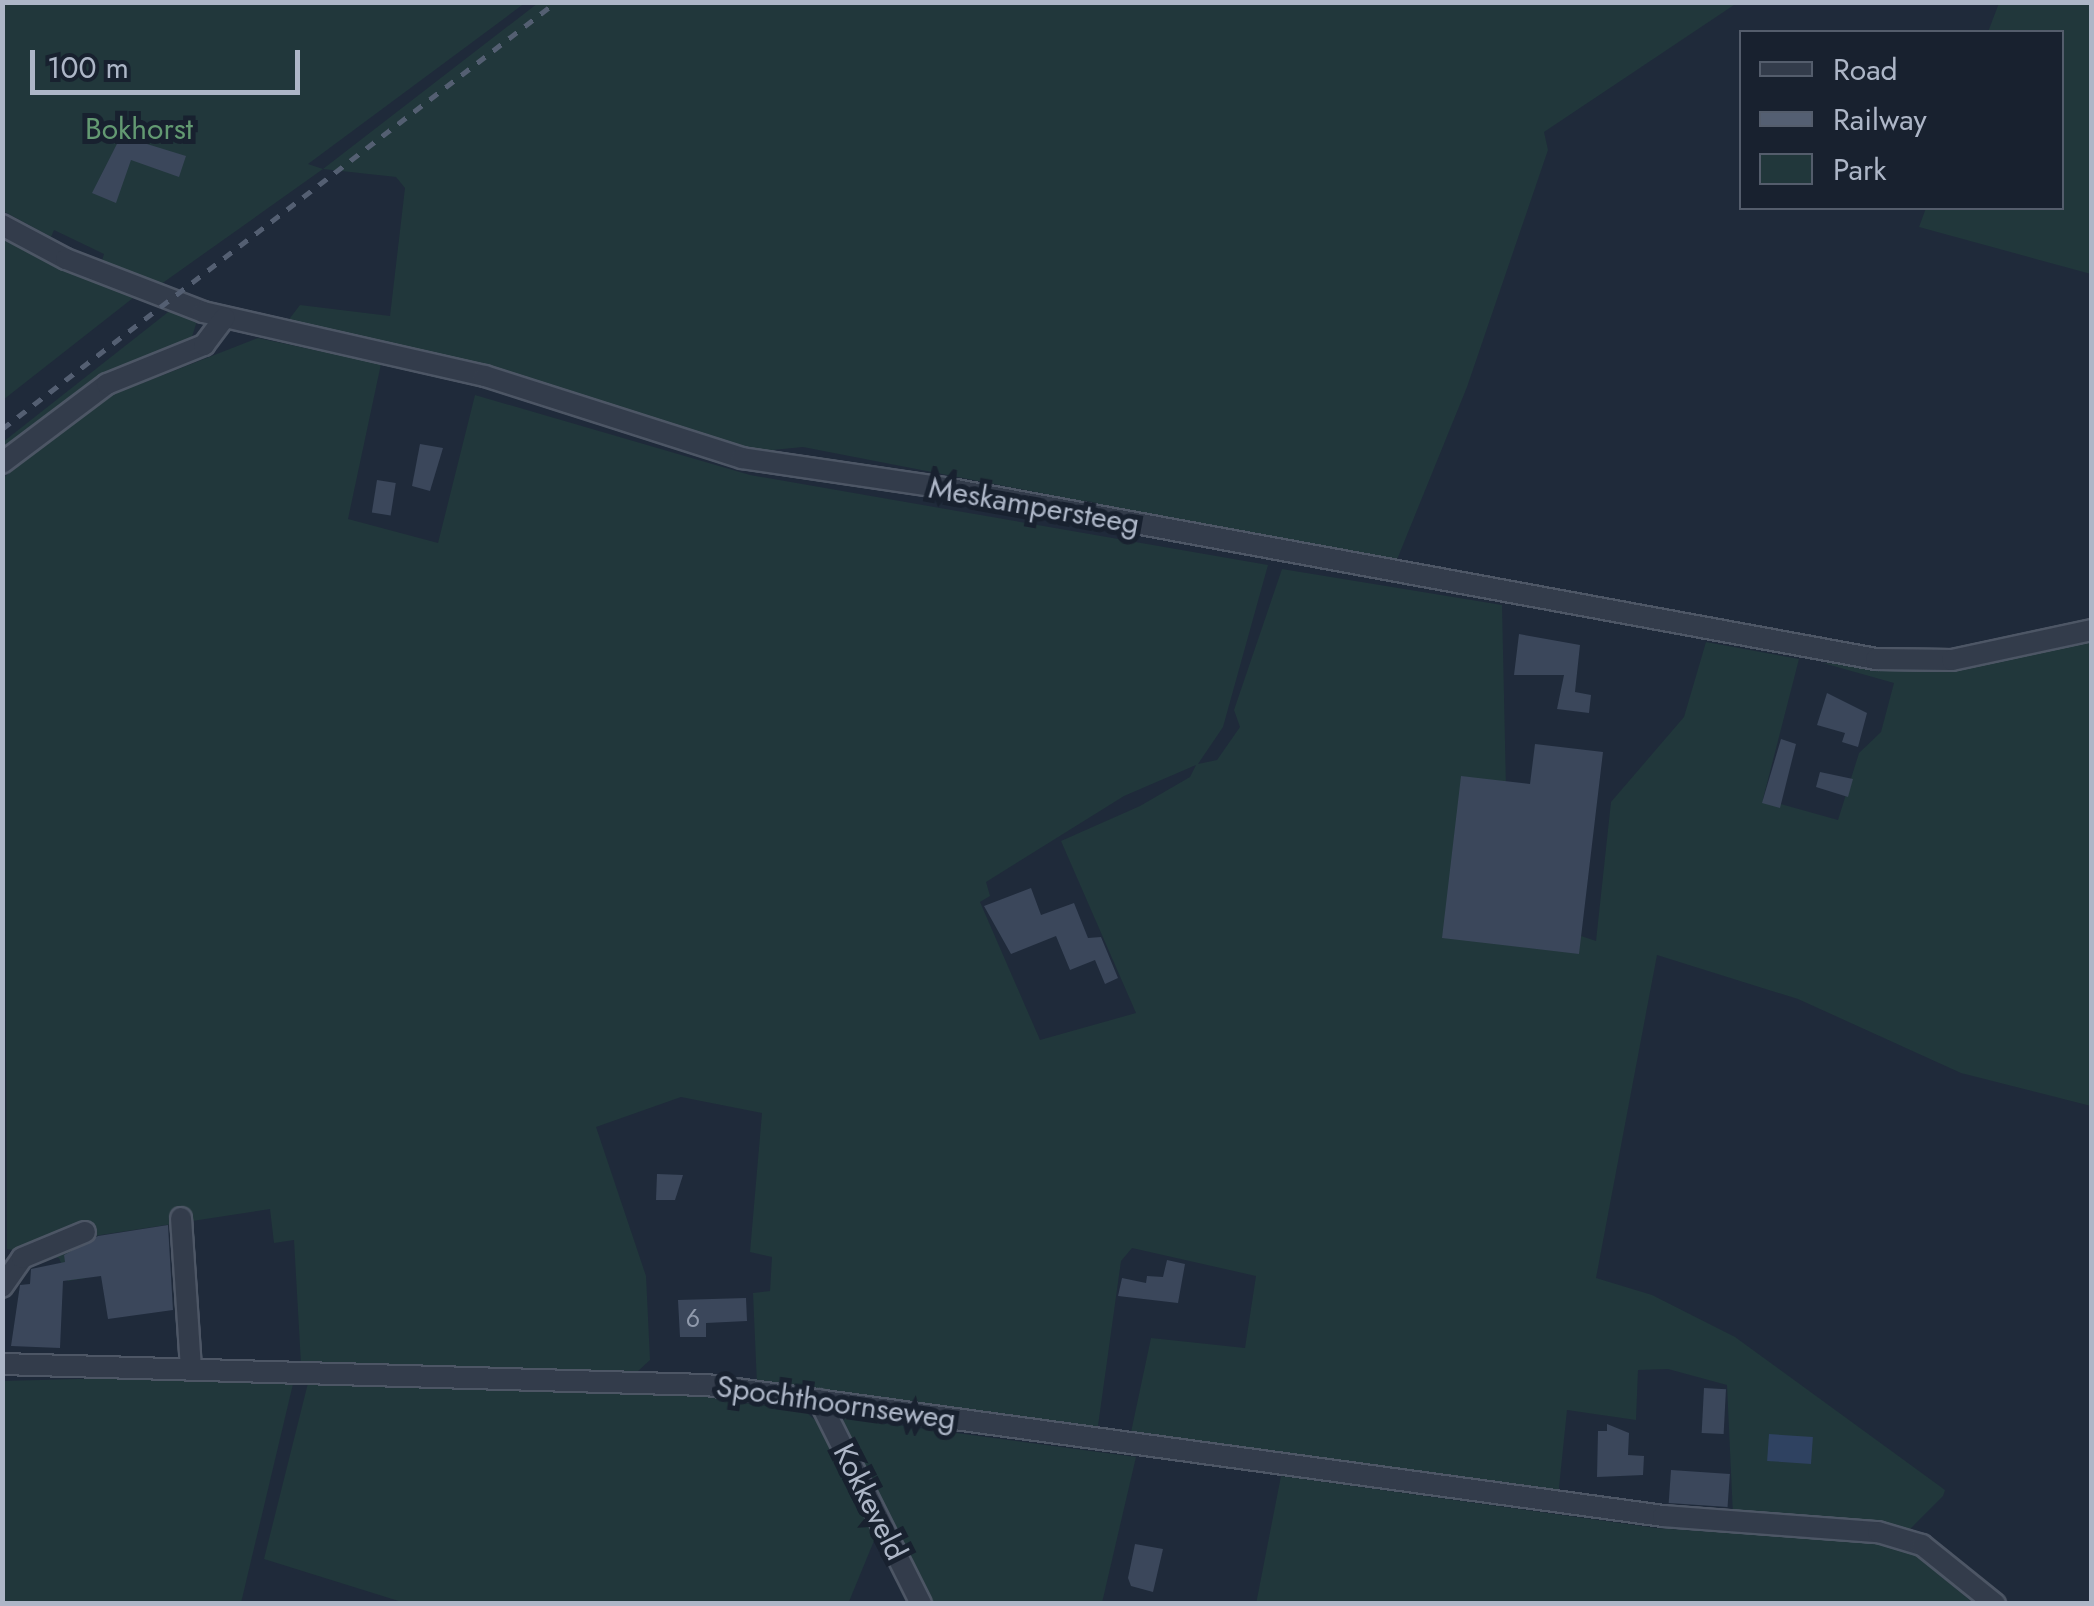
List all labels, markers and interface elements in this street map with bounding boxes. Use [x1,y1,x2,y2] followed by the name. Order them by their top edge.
[35,30,305,92] scale bar
[1739,30,2064,210] legend
[47,46,129,89] text: 100 m
[1833,48,1898,91] text: Road
[1833,98,1927,141] text: Railway
[85,111,193,147] park label: Bokhorst
[1833,148,1886,191] text: Park
[926,470,1142,542] street label: Meskampersteeg
[686,1303,700,1333] house number: 6
[714,1368,958,1438] street label: Spochthoornseweg
[825,1438,915,1566] street label: Kokkeveld

